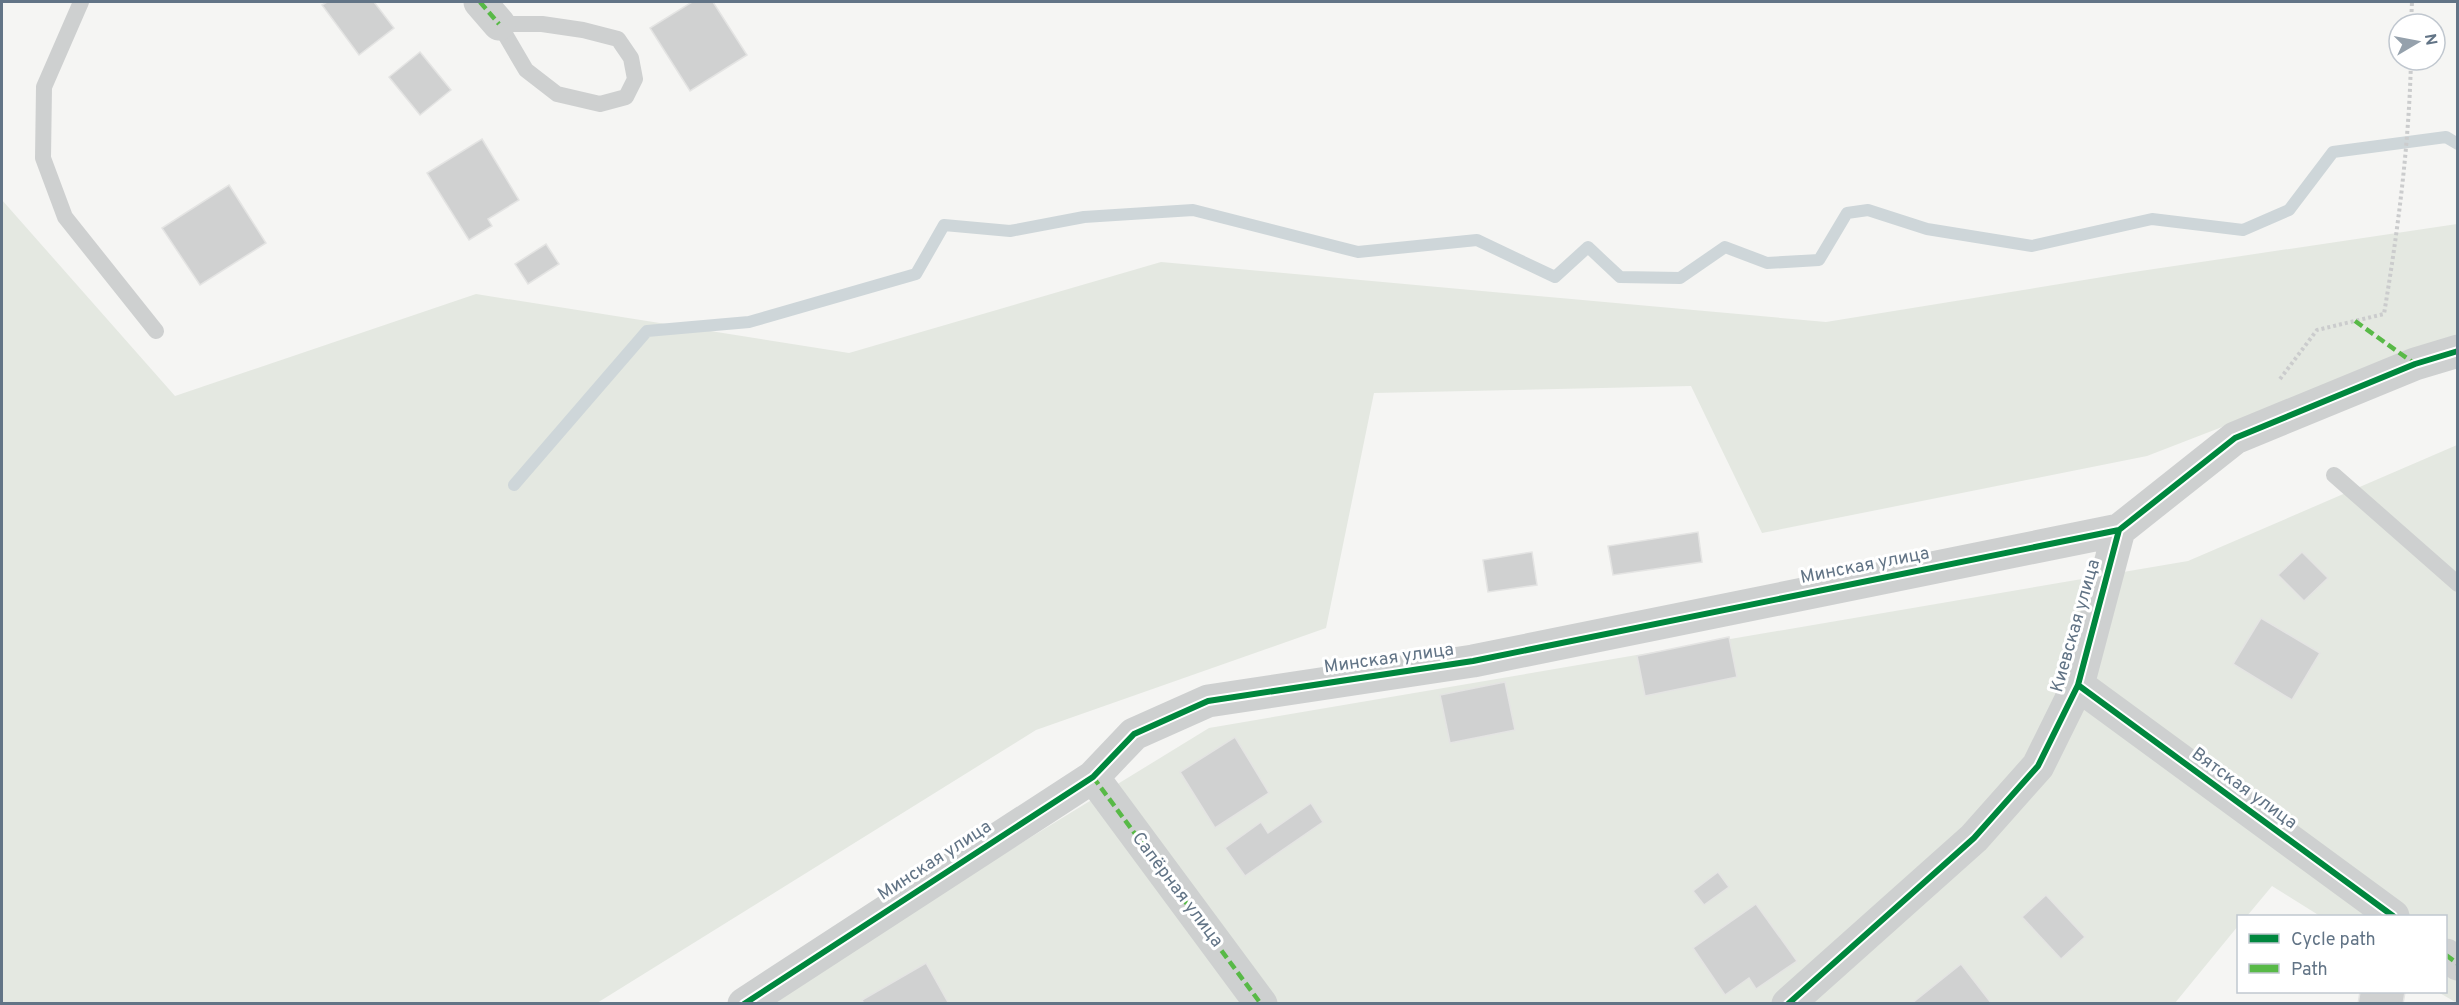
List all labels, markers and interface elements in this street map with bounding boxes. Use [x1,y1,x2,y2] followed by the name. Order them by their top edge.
[2387,12,2447,72] north arrow
[2419,32,2441,47] text: N
[1799,542,1931,590] street label: Минская улица
[2046,557,2106,695] street label: Киевская улица
[1323,639,1455,679] street label: Минская улица
[2187,743,2301,835] street label: Вятская улица
[874,816,996,906] street label: Минская улица
[1126,828,1228,952] street label: Сапёрная улица
[2237,915,2447,993] legend
[2291,929,2376,952] text: Cycle path
[2291,959,2328,982] text: Path

